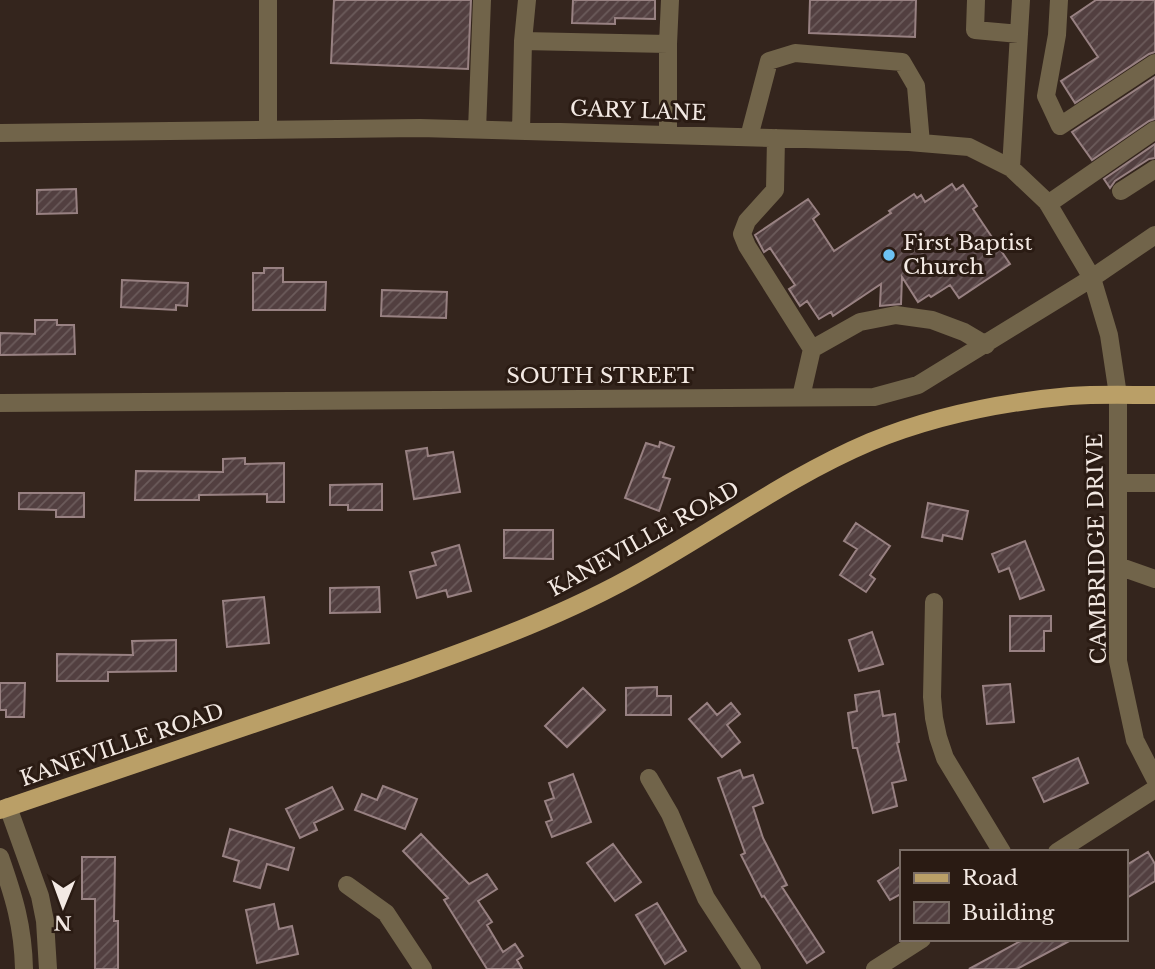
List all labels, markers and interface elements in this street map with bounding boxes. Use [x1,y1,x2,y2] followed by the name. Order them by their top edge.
[569,96,707,126] street label: GARY LANE
[903,230,1032,280] place label: First Baptist Church
[881,247,897,263] marker: First Baptist Church
[506,363,694,389] street label: SOUTH STREET
[1082,434,1112,664] street label: CAMBRIDGE DRIVE
[544,476,744,602] street label: KANEVILLE ROAD
[17,698,227,792] street label: KANEVILLE ROAD
[900,850,1127,941] legend
[962,865,1018,891] text: Road
[28,871,98,941] north arrow
[962,900,1055,926] text: Building
[53,911,72,934] text: N

